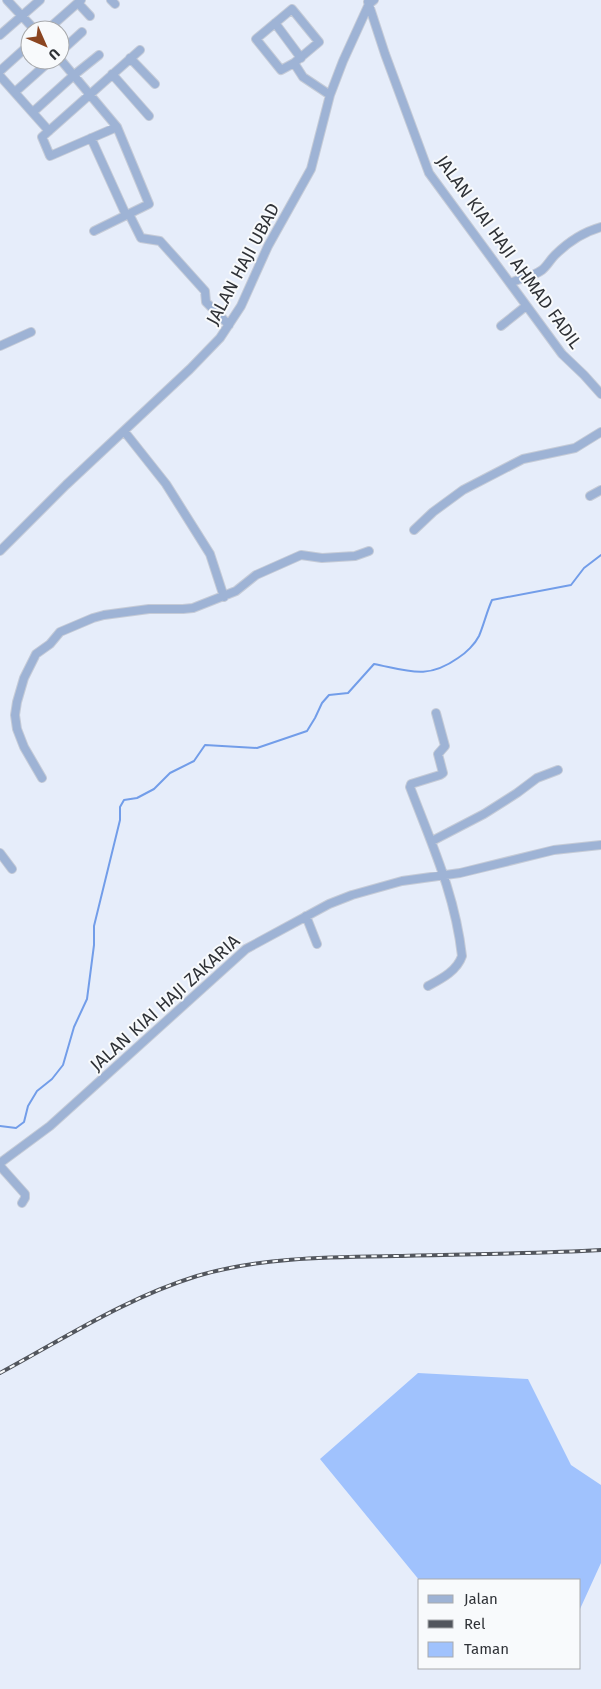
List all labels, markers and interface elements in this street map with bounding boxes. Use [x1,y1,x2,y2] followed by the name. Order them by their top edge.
[20,20,70,70] north arrow
[45,45,63,63] text: U
[431,151,587,353] street label: JALAN KIAI HAJI AHMAD FADIL
[202,199,284,329] street label: JALAN HAJI UBAD
[86,930,245,1076] street label: JALAN KIAI HAJI ZAKARIA
[418,1579,581,1669] legend
[464,1590,498,1608] text: Jalan
[464,1615,486,1633] text: Rel
[464,1640,509,1658] text: Taman

